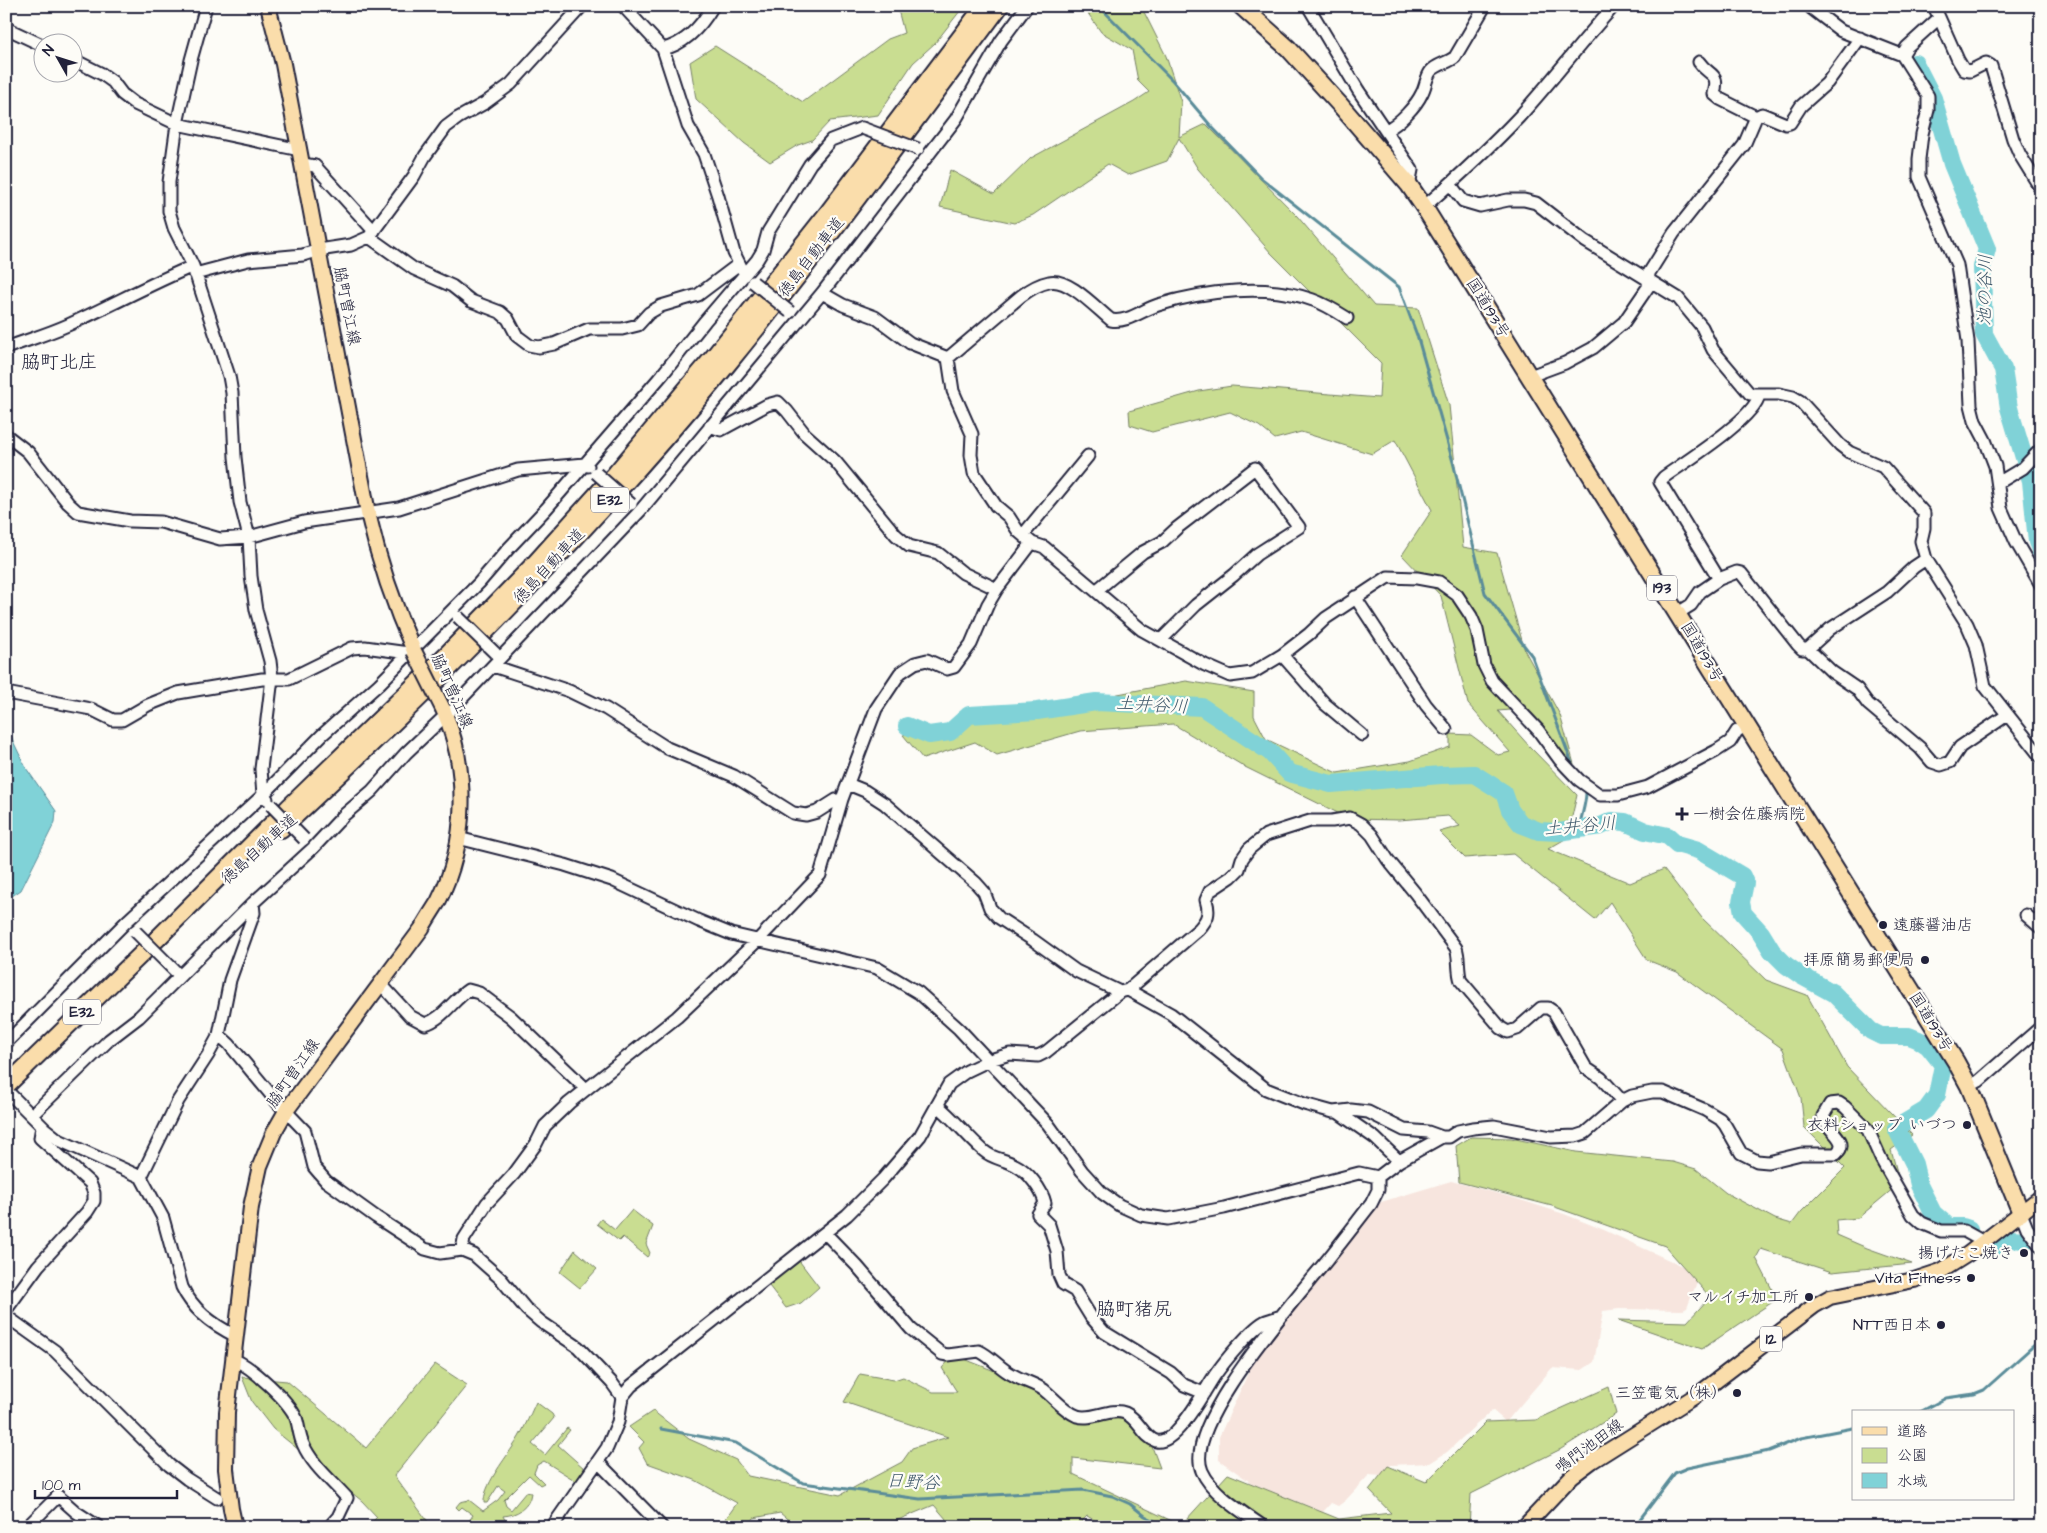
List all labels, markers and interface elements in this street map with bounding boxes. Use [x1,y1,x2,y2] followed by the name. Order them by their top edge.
[32,32,82,82] north arrow
[38,41,59,60] text: N
[773,212,849,302] street label: 徳島自動車道
[1972,254,1998,326] water label: 池の谷川
[329,265,365,347] street label: 脇町曽江線
[1461,274,1515,342] street label: 国道193号
[21,349,97,376] district label: 脇町北庄
[591,488,629,512] road number: E32
[508,523,590,609] street label: 徳島自動車道
[1647,576,1677,600] road number: 193
[1675,617,1729,687] street label: 国道193号
[426,650,478,732] street label: 脇町曽江線
[1115,691,1189,719] water label: 土井谷川
[1693,803,1805,825] place label: 一樹会佐藤病院
[1675,807,1689,821] marker: 一樹会佐藤病院
[216,809,302,889] street label: 徳島自動車道
[1543,810,1617,842] water label: 土井谷川
[1893,914,1973,936] place label: 遠藤醤油店
[1877,919,1889,931] marker: 遠藤醤油店
[1803,949,1915,971] place label: 拝原簡易郵便局
[1919,954,1931,966] marker: 拝原簡易郵便局
[1904,988,1958,1056] street label: 国道193号
[63,1000,101,1024] road number: E32
[261,1034,325,1112] street label: 脇町曽江線
[1807,1114,1957,1136] place label: 衣料ショップ いづつ
[1961,1119,1973,1131] marker: 衣料ショップ いづつ
[1918,1242,2014,1264] place label: 揚げたこ焼き
[2018,1247,2030,1259] marker: 揚げたこ焼き
[1875,1267,1961,1289] place label: Vita Fitness
[1965,1272,1977,1284] marker: Vita Fitness
[1687,1286,1799,1308] place label: マルイチ加工所
[1803,1291,1815,1303] marker: マルイチ加工所
[1096,1296,1172,1323] district label: 脇町猪尻
[1853,1314,1931,1336] place label: NTT西日本
[1935,1319,1947,1331] marker: NTT西日本
[1760,1326,1782,1352] road number: 12
[1615,1382,1727,1404] place label: 三笠電気（株）
[1731,1387,1743,1399] marker: 三笠電気（株）
[1852,1410,2014,1500] legend
[1550,1414,1628,1478] street label: 鳴門池田線
[1897,1421,1927,1442] text: 道路
[1897,1445,1927,1466] text: 公園
[35,1468,178,1500] scale bar
[885,1468,942,1496] water label: 日野谷
[1897,1471,1927,1492] text: 水域
[42,1475,81,1496] text: 100 m

